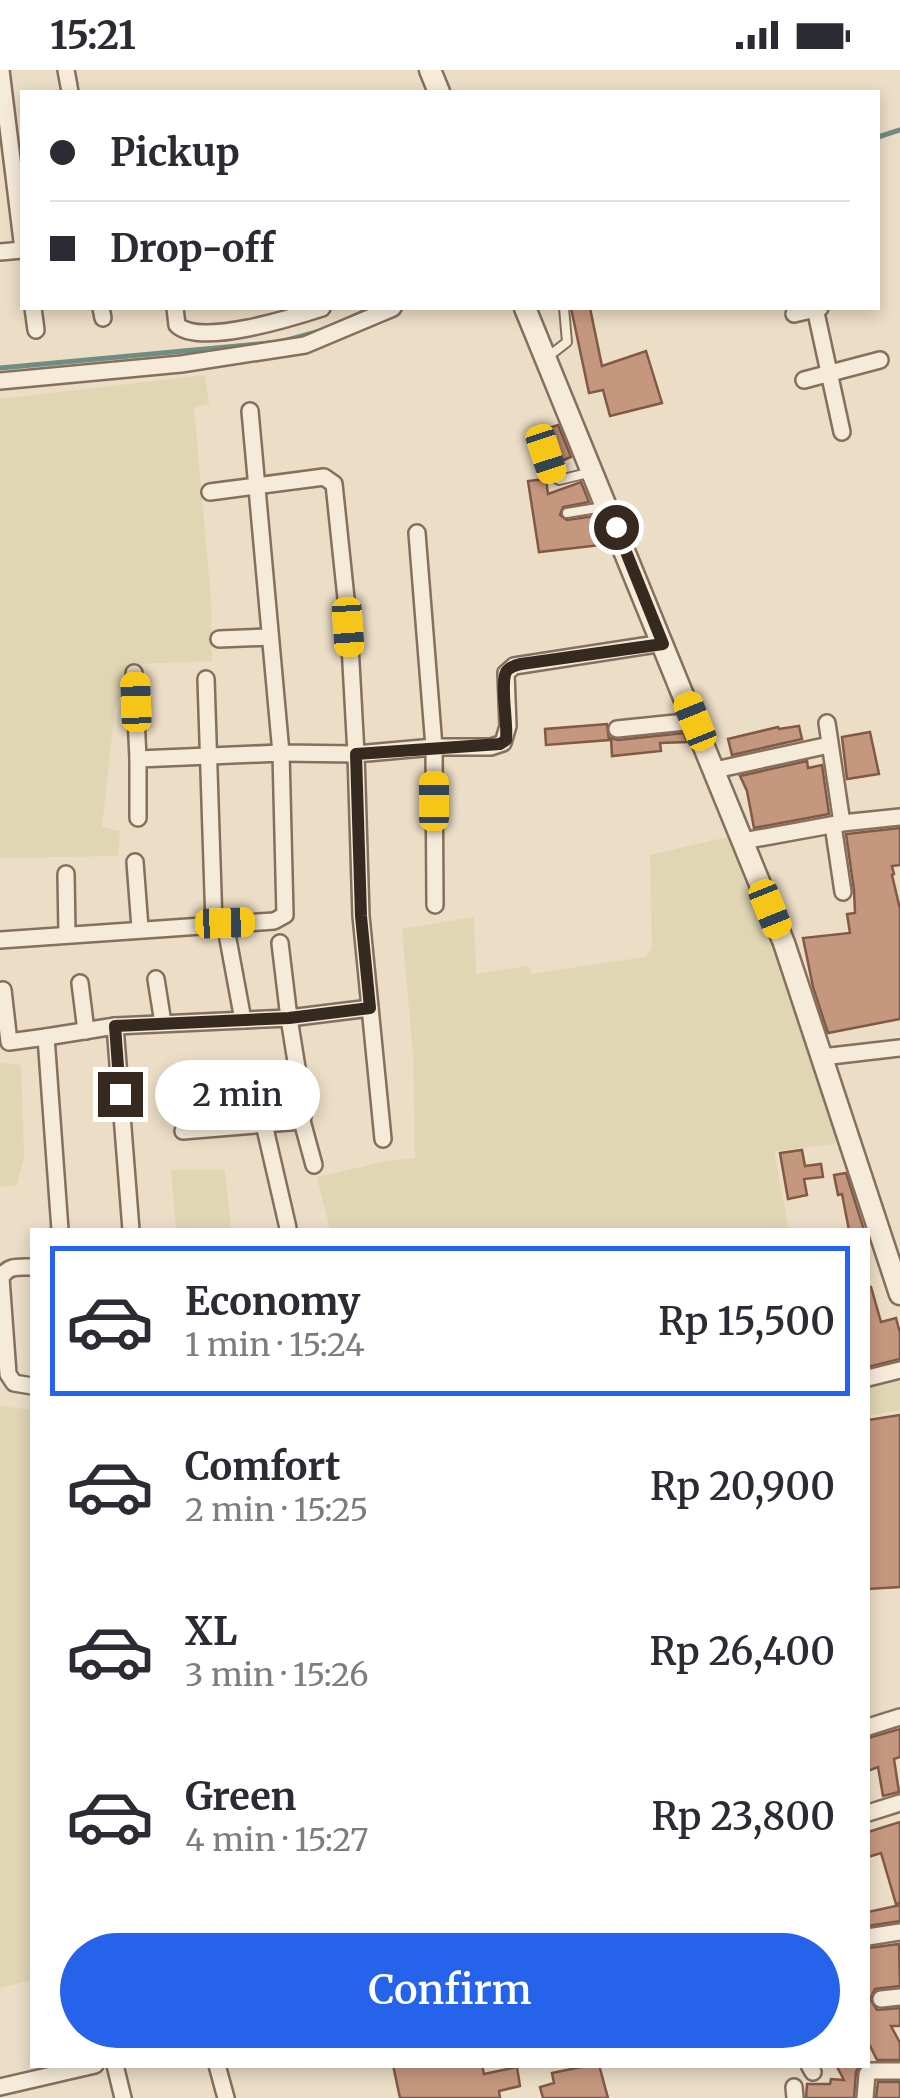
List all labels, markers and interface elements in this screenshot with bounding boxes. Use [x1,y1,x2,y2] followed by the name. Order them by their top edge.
[50,12,136,59] text: 15:21
[110,129,240,176] text: Pickup
[110,225,275,272] text: Drop-off
[522,421,570,487] car
[594,505,639,550] route start
[331,596,365,658] car
[120,671,152,733] car
[670,688,720,754] car
[419,771,449,831] car
[745,876,795,942] car
[194,907,256,939] car
[155,1059,320,1129] callout: 2 min
[98,1072,143,1117] route end
[192,1075,283,1115] text: 2 min
[65,1276,155,1366] icon: car
[185,1278,360,1325] text: Economy
[658,1298,835,1345] text: Rp 15,500
[185,1325,365,1365] text: 1 min · 15:24
[65,1441,155,1531] icon: car
[185,1443,341,1490] text: Comfort
[650,1463,835,1510] text: Rp 20,900
[185,1490,368,1530] text: 2 min · 15:25
[65,1606,155,1696] icon: car
[185,1608,237,1655] text: XL
[650,1628,835,1675] text: Rp 26,400
[185,1655,369,1695] text: 3 min · 15:26
[65,1771,155,1861] icon: car
[185,1773,296,1820] text: Green
[651,1793,835,1840] text: Rp 23,800
[185,1820,368,1860] text: 4 min · 15:27
[60,1933,840,2048] button: Confirm

